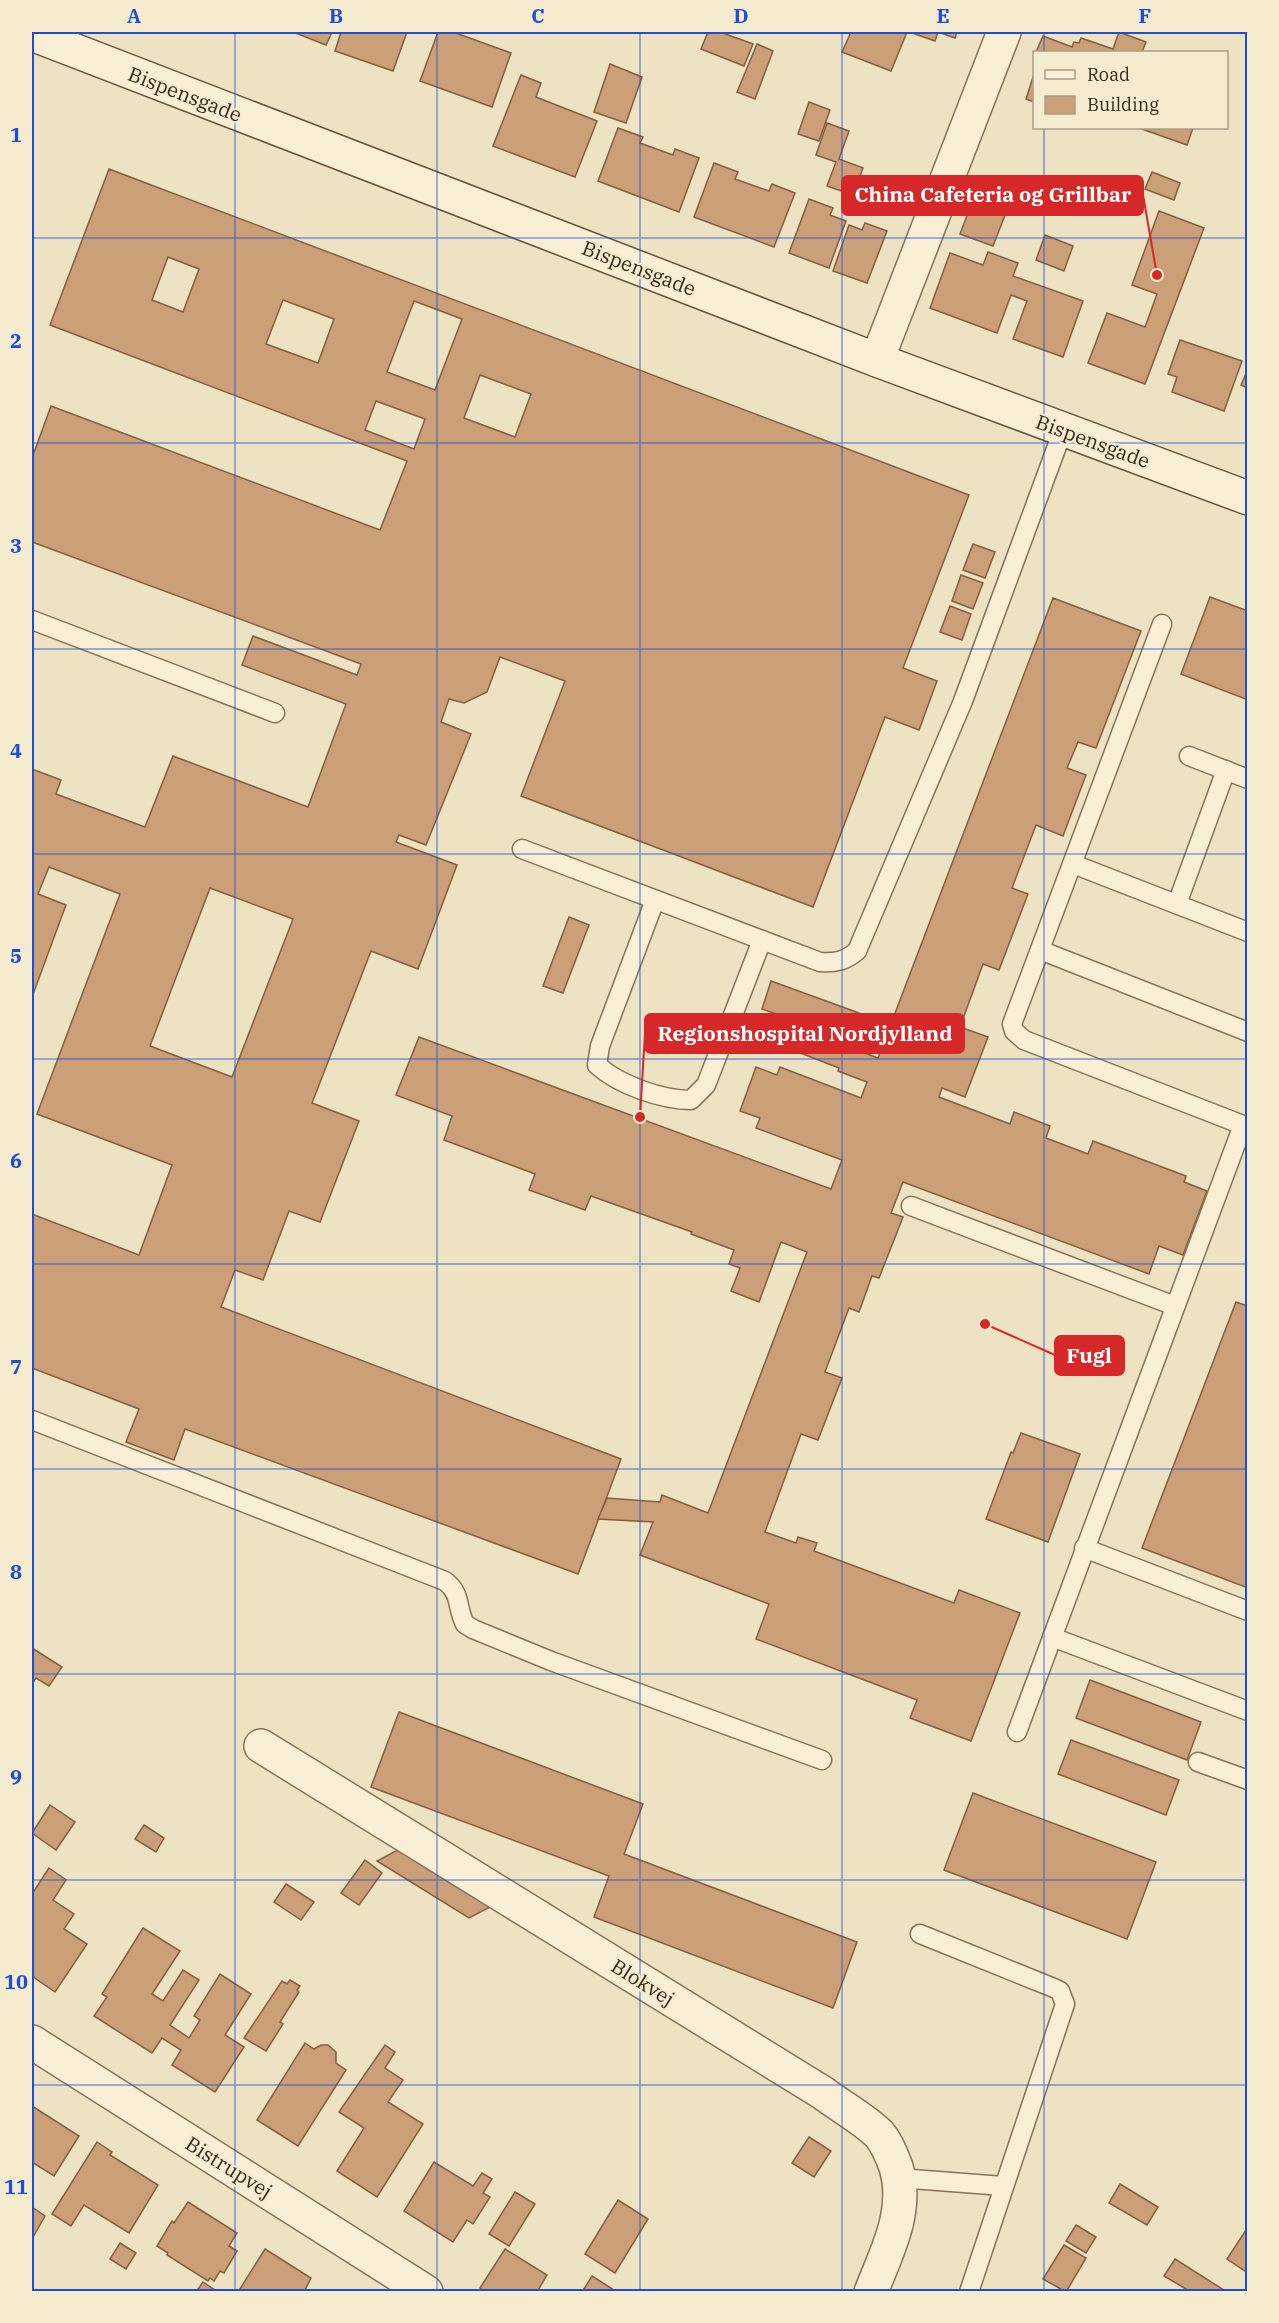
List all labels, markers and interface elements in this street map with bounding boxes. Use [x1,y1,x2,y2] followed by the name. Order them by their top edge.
[127,2,141,29] text: A
[329,2,343,29] text: B
[531,2,545,29] text: C
[733,2,749,29] text: D
[936,2,950,29] text: E
[1139,2,1151,29] text: F
[1033,51,1228,129] legend
[124,60,246,128] street label: Bispensgade
[1087,63,1130,86] text: Road
[1087,93,1159,116] text: Building
[10,121,22,148] text: 1
[842,176,1143,215] callout: China Cafeteria og Grillbar
[855,180,1132,208] text: China Cafeteria og Grillbar
[578,234,700,302] street label: Bispensgade
[10,327,22,354] text: 2
[1032,408,1154,474] street label: Bispensgade
[10,532,22,559] text: 3
[10,737,22,764] text: 4
[10,942,22,969] text: 5
[645,1014,964,1053] callout: Regionshospital Nordjylland
[658,1019,953,1047] text: Regionshospital Nordjylland
[10,1147,22,1174] text: 6
[1055,1336,1124,1375] callout: Fugl
[1066,1341,1112,1369] text: Fugl
[10,1353,22,1380] text: 7
[10,1558,22,1585] text: 8
[10,1763,22,1790] text: 9
[606,1952,680,2012] street label: Blokvej
[4,1968,28,1995] text: 10
[181,2130,277,2204] street label: Bistrupvej
[4,2173,28,2200] text: 11

